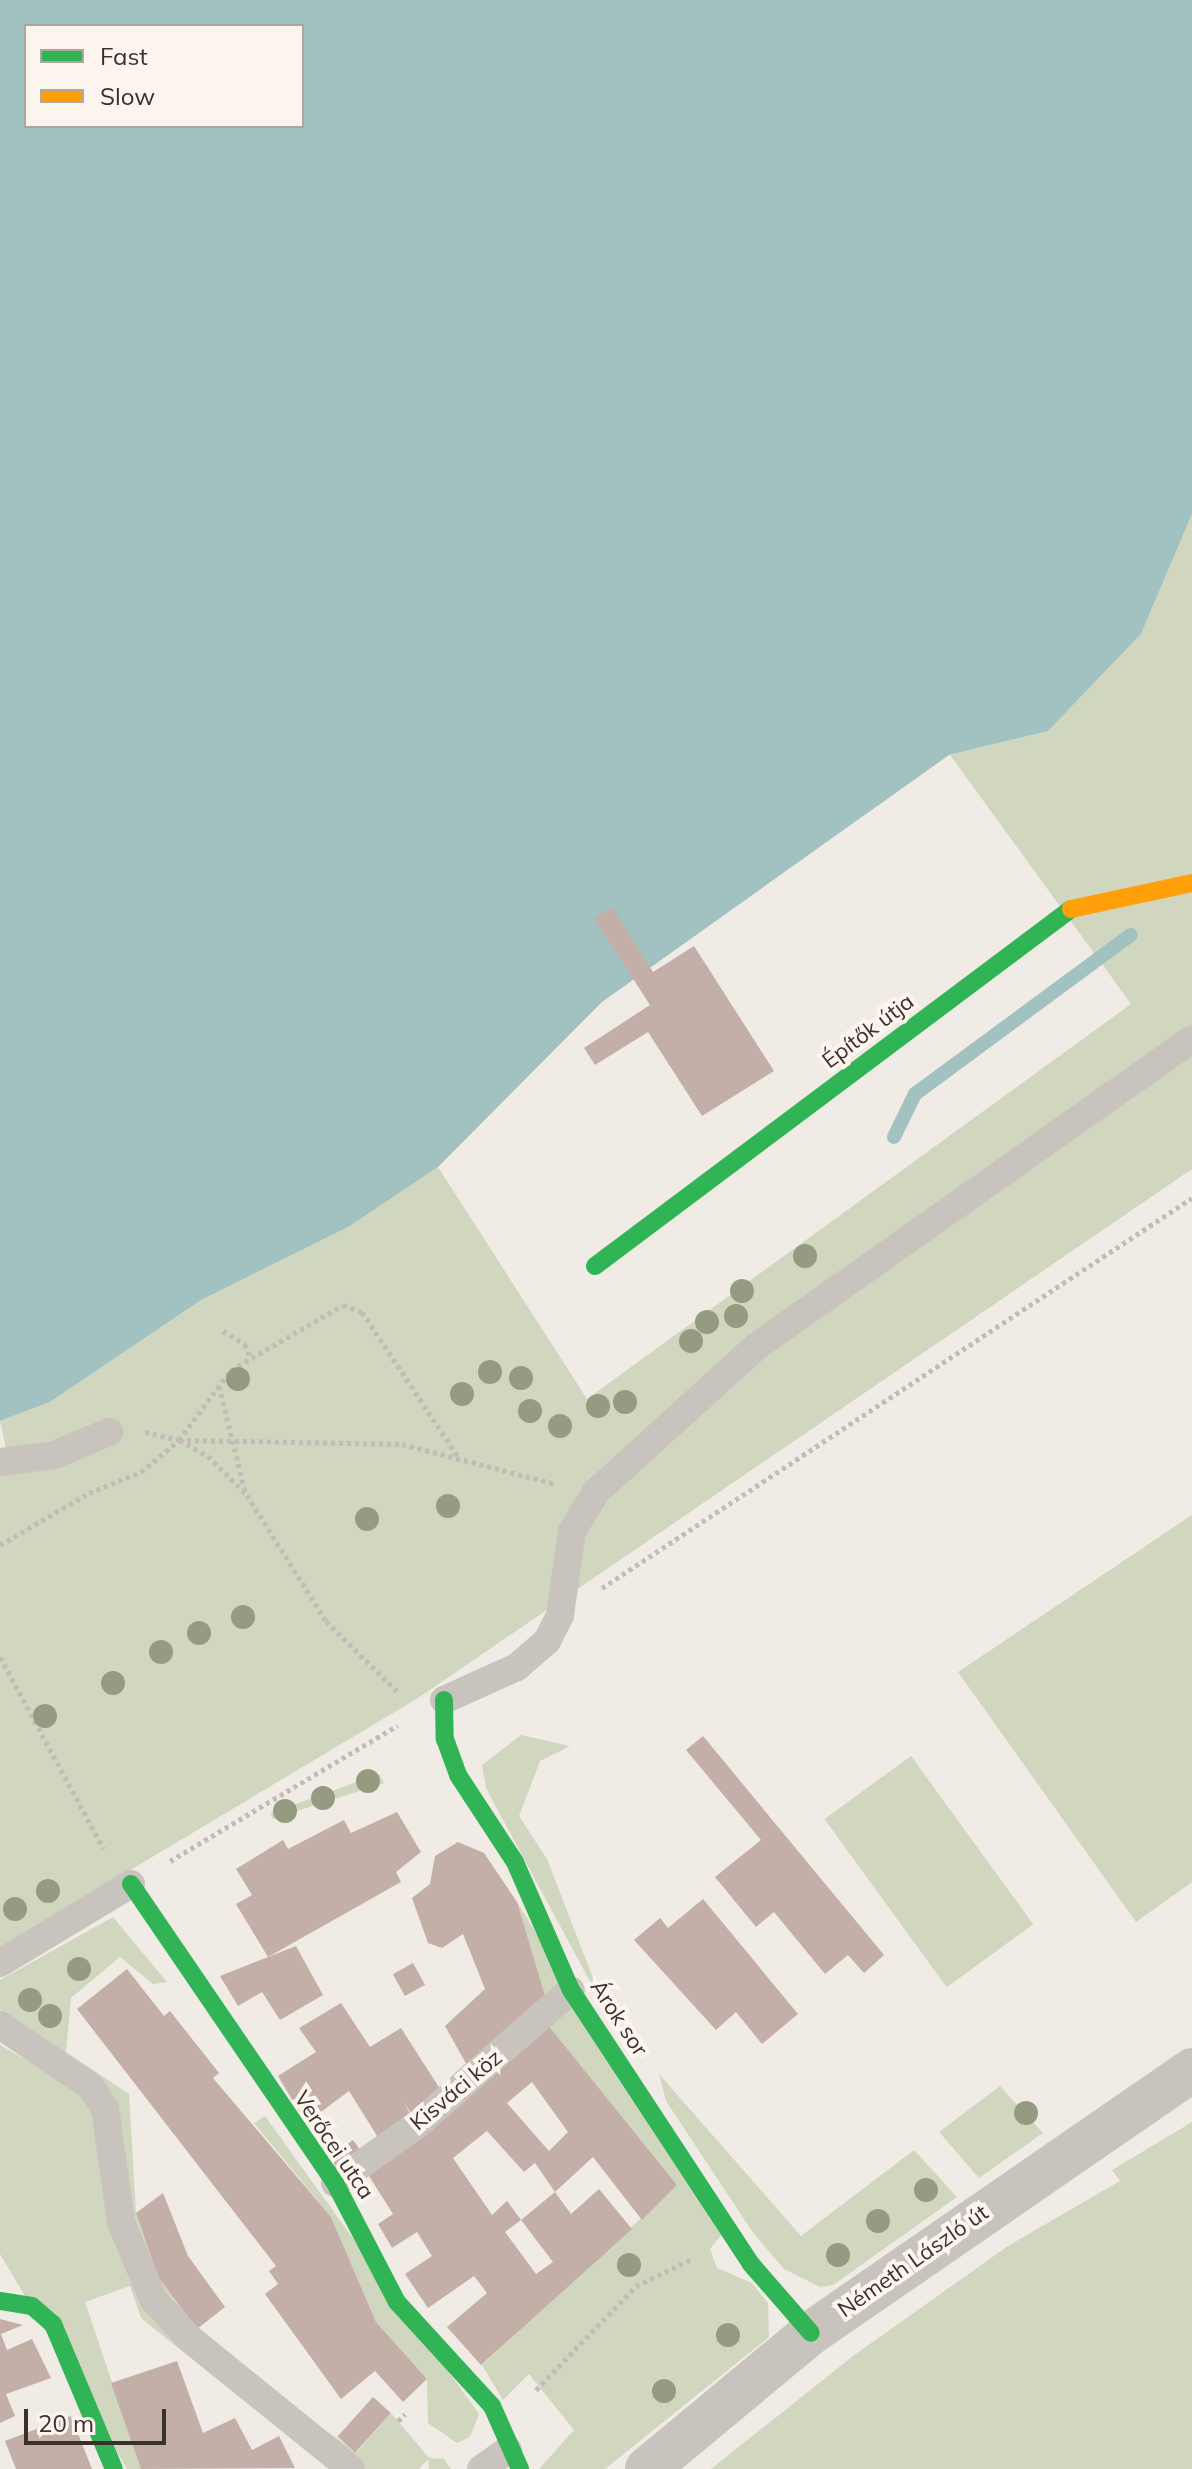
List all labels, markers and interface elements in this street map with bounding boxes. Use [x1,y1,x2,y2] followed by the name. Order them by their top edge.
[24,24,304,128] legend
[100,41,148,71] text: Fast
[100,81,155,111] text: Slow
[817,988,919,1074] street label: Építők útja
[585,1975,653,2061] street label: Árok sor
[405,2044,507,2136] street label: Kisváci köz
[288,2086,380,2204] street label: Verőcei utca
[833,2199,993,2323] street label: Németh László út
[28,2393,170,2443] scale bar
[38,2408,94,2438] text: 20 m

